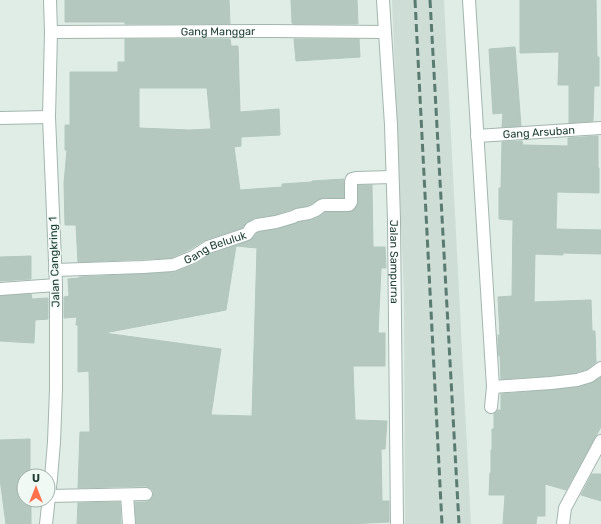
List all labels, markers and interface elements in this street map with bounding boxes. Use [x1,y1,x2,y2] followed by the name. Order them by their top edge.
[181,25,256,38] street label: Gang Manggar
[502,124,575,141] street label: Gang Arsuban
[46,216,63,308] street label: Jalan Cangkring 1
[387,220,401,304] street label: Jalan Sampurna
[182,229,248,267] street label: Gang Beluluk
[16,468,56,508] north arrow
[32,472,40,485] text: U

